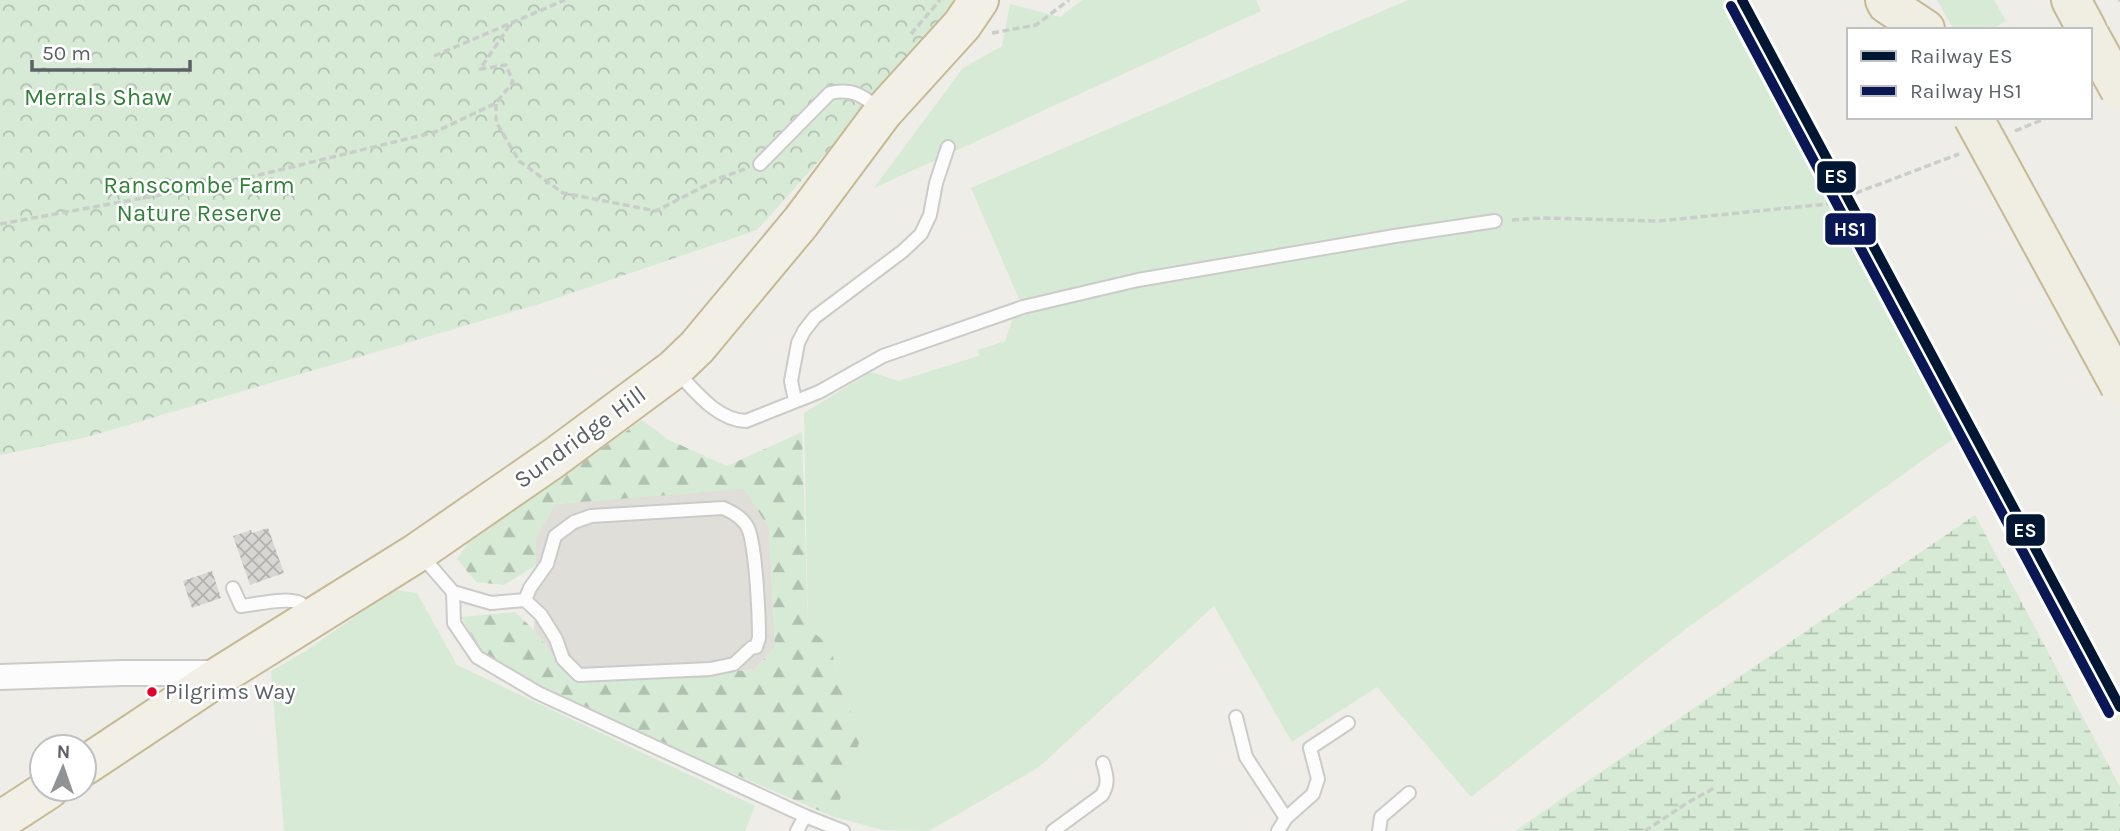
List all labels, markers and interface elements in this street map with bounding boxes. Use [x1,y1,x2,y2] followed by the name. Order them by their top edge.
[32,28,189,72] scale bar
[1847,28,2092,119] legend
[42,41,91,65] text: 50 m
[1910,44,2013,68] text: Railway ES
[1910,79,2022,103] text: Railway HS1
[24,83,172,111] park label: Merrals Shaw
[1816,160,1857,194] line badge: ES
[1824,166,1848,188] text: ES
[103,171,295,227] park label: Ranscombe Farm Nature Reserve
[1824,212,1877,246] line badge: HS1
[1834,219,1866,241] text: HS1
[509,380,651,494] street label: Sundridge Hill
[2005,513,2046,547] line badge: ES
[2013,520,2037,542] text: ES
[165,679,296,705] place label: Pilgrims Way
[145,685,159,699] marker: Pilgrims Way
[28,733,98,803] north arrow
[56,741,71,763] text: N

